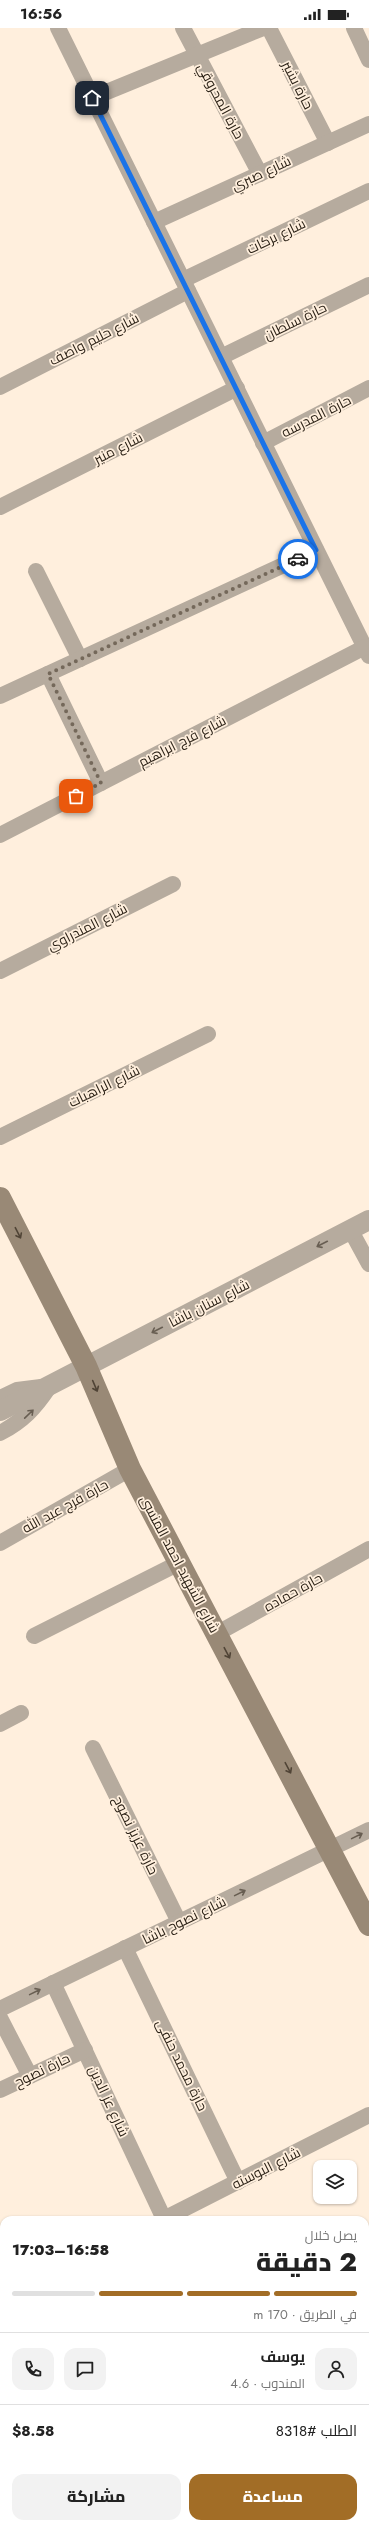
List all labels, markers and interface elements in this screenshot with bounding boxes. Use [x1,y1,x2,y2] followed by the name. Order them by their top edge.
[20,3,62,25] text: 16:56
[277,56,319,113] street label: حارة بشير
[191,59,249,143] street label: حارة المحروقي
[75,81,109,115] pin
[81,87,103,109] icon: home
[228,150,295,197] street label: شارع صبري
[243,213,309,259] street label: شارع بركات
[260,297,330,345] street label: حارة سلطان
[46,308,142,370] street label: شارع حليم واصف
[278,390,354,442] street label: حارة المدرسه
[89,427,146,469] street label: شارع منير
[278,539,318,579] courier
[287,548,309,570] icon: car
[135,710,229,772] street label: شارع فرج ابراهيم
[59,779,93,813] pin
[65,785,87,807] icon: bag
[43,898,131,958] street label: شارع المندراوي
[65,1060,143,1112] street label: شارع الراهبات
[15,1226,22,1238] one-way arrow
[316,1241,328,1248] one-way arrow
[165,1274,253,1332] street label: شارع سنان باشا
[151,1327,163,1334] one-way arrow
[92,1380,99,1392] one-way arrow
[24,1409,34,1419] one-way arrow
[18,1474,112,1538] street label: حارة فرج عبد الله
[135,1492,225,1636] street label: شارع الشهيد احمد المنسى
[260,1568,326,1616] street label: حارة حماده
[223,1647,231,1659] one-way arrow
[284,1762,292,1774] one-way arrow
[108,1792,164,1878] street label: حارة عزيز نصوح
[351,1832,363,1839] one-way arrow
[234,1889,246,1896] one-way arrow
[139,1891,229,1949] street label: شارع نصوح باشا
[29,1988,41,1995] one-way arrow
[151,2016,213,2114] street label: حارة محمد حنفى
[11,2048,73,2092] street label: حارة نصوح
[84,2062,134,2140] street label: شارع عز الدين
[228,2142,304,2194] street label: شارع البوسته
[313,2160,357,2204] map controls
[313,2160,357,2204] button: layers
[305,2226,357,2245] text: يصل خلال
[12,2239,109,2261] text: 16:58–17:03
[256,2243,357,2281] text: 2 دقيقة
[253,2305,357,2324] text: في الطريق · 170 m
[260,2346,305,2368] text: يوسف
[12,2348,54,2390] button: phone
[64,2348,106,2390] button: chat
[315,2348,357,2390] button: person
[230,2374,305,2393] text: المندوب · 4.6
[12,2420,54,2442] text: $8.58
[276,2420,357,2442] text: الطلب #8318
[12,2474,181,2520] button: مشاركة
[189,2474,357,2520] button: مساعدة

